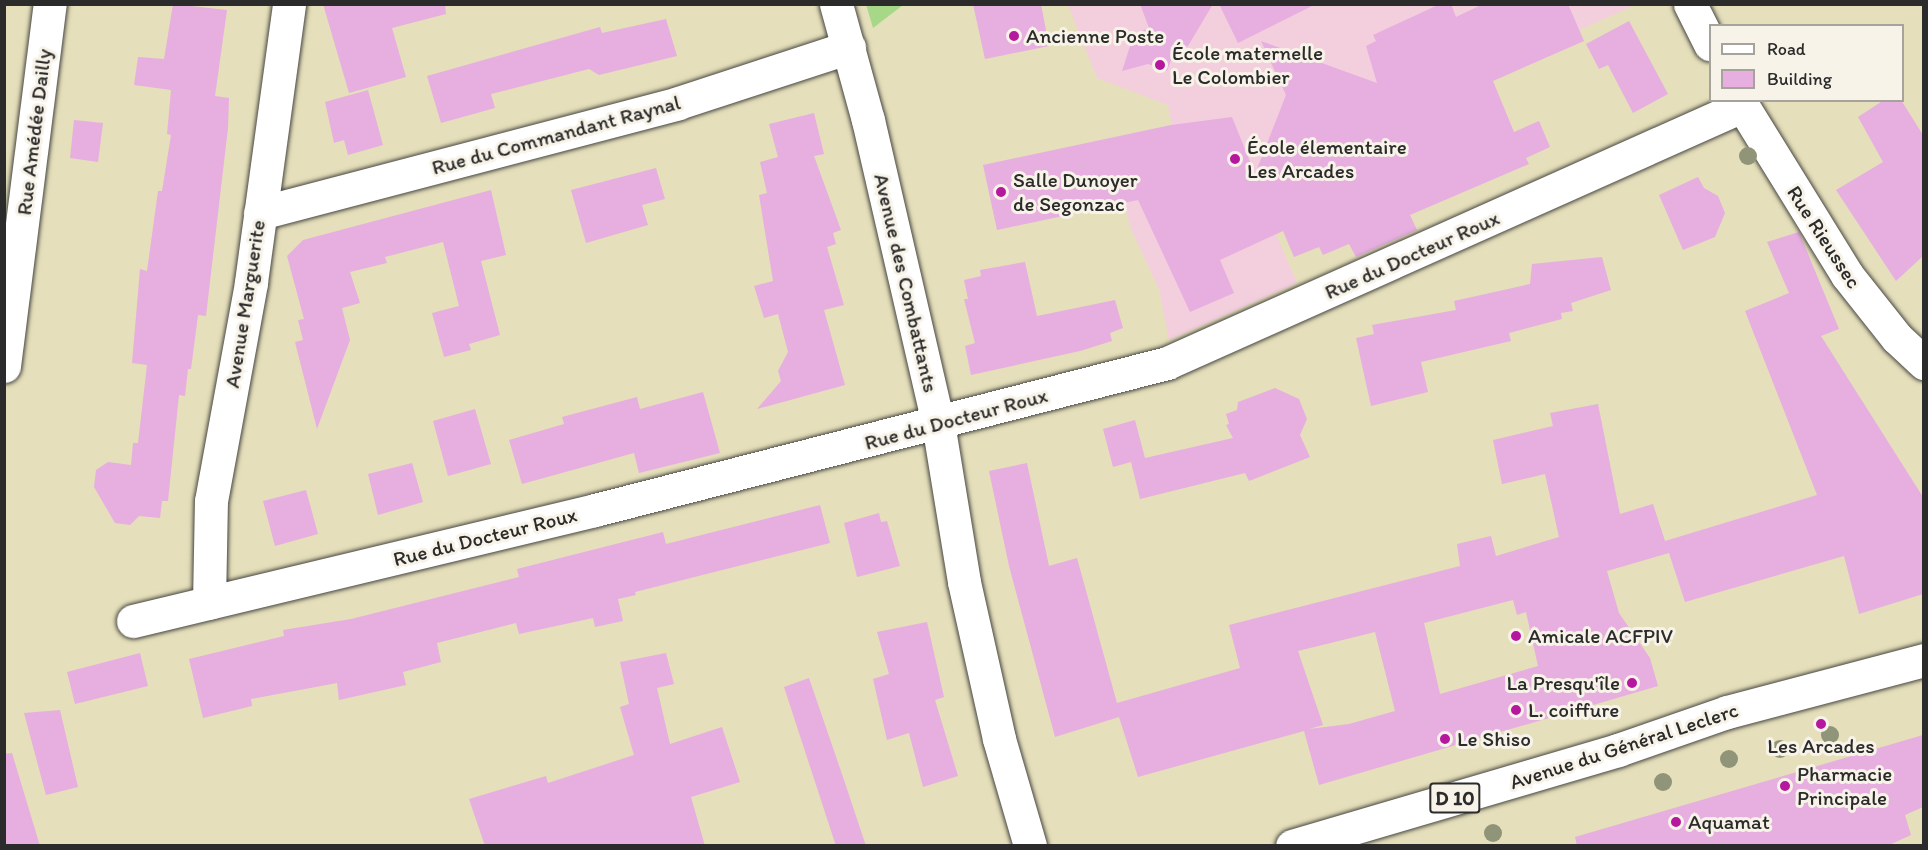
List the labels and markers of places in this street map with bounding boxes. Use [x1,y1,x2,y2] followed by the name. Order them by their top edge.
[1026,23,1164,49] place label: Ancienne Poste
[1007,29,1021,43] marker: Ancienne Poste
[1172,40,1323,90] place label: École maternelle Le Colombier
[1153,58,1167,72] marker: École maternelle Le Colombier
[1247,134,1407,184] place label: École élementaire Les Arcades
[1228,152,1242,166] marker: École élementaire Les Arcades
[1013,167,1139,217] place label: Salle Dunoyer de Segonzac
[994,185,1008,199] marker: Salle Dunoyer de Segonzac
[1528,623,1673,649] place label: Amicale ACFPIV
[1509,629,1523,643] marker: Amicale ACFPIV
[1506,670,1620,696] place label: La Presqu'île
[1625,676,1639,690] marker: La Presqu'île
[1528,697,1619,723] place label: L. coiffure
[1509,703,1523,717] marker: L. coiffure
[1814,717,1828,731] marker: Les Arcades
[1457,726,1531,752] place label: Le Shiso
[1438,732,1452,746] marker: Le Shiso
[1767,733,1875,759] place label: Les Arcades
[1797,761,1892,811] place label: Pharmacie Principale
[1778,779,1792,793] marker: Pharmacie Principale
[1688,809,1770,835] place label: Aquamat
[1669,815,1683,829] marker: Aquamat

